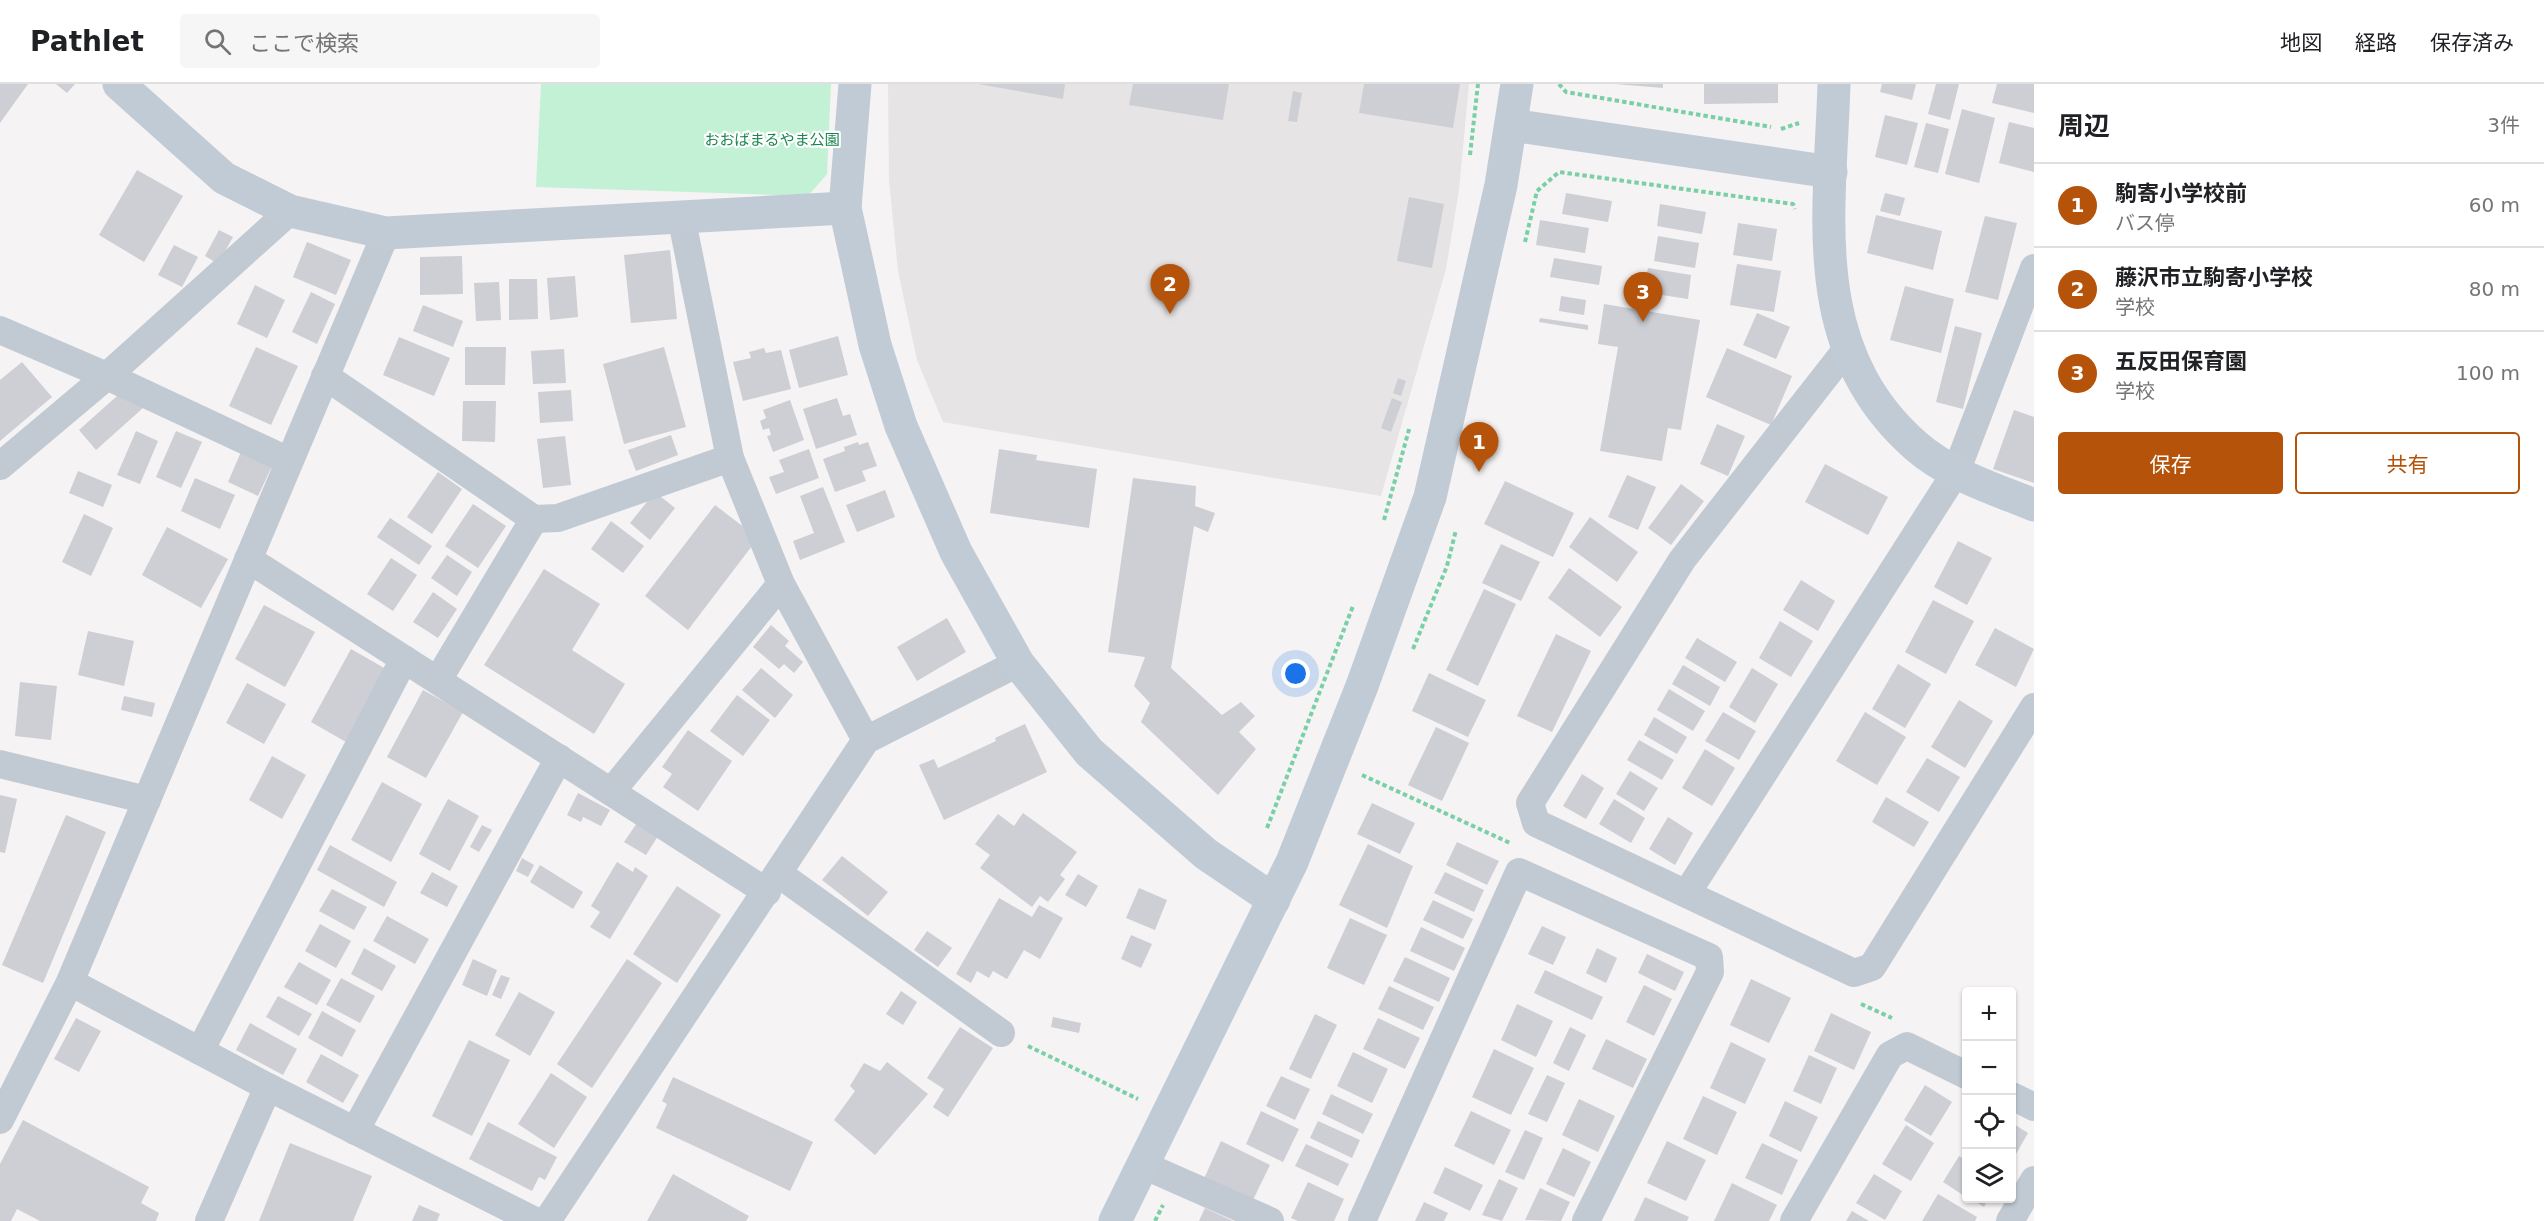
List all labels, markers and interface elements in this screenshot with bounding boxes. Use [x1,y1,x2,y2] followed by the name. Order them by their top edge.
[180,14,600,68] search box
[30,25,144,58] text: Pathlet
[201,25,234,58] icon: search
[249,31,359,56] text: ここで検索
[2280,31,2322,55] text: 地図
[2355,31,2397,55] text: 経路
[2430,31,2514,55] text: 保存済み
[2058,111,2110,141] text: 周辺
[2487,113,2520,137] text: 3件
[704,131,840,149] park label: おおばまるやま公園
[2115,181,2247,206] text: 駒寄小学校前
[2071,193,2084,217] text: 1
[2469,193,2520,217] text: 60 m
[2115,211,2175,235] text: バス停
[1150,264,1190,314] pin: 2
[2115,265,2313,290] text: 藤沢市立駒寄小学校
[1624,272,1662,322] pin: 3
[2071,277,2084,301] text: 2
[2469,277,2520,301] text: 80 m
[2115,295,2155,319] text: 学校
[2115,349,2247,374] text: 五反田保育園
[2071,361,2084,385] text: 3
[2456,361,2520,385] text: 100 m
[2115,379,2155,403] text: 学校
[1460,422,1498,472] pin: 1
[2058,432,2283,494] button: 保存
[2295,432,2520,494] button: 共有
[1281,659,1310,688] your location
[1962,987,2016,1203] map controls
[1962,987,2016,1041] button: +
[1962,1041,2016,1095] button: −
[1962,1095,2016,1149] button: locate
[1962,1149,2016,1203] button: layers

